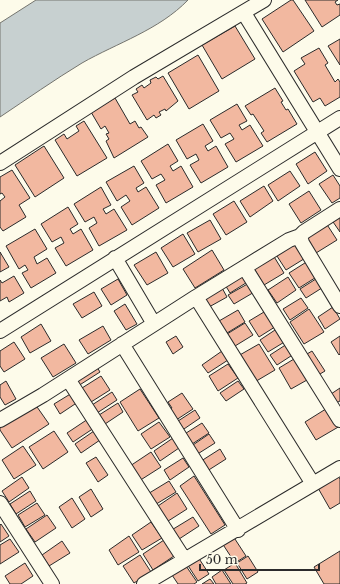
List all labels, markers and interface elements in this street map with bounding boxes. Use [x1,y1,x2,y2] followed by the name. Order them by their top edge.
[200,546,319,572] scale bar
[206,552,238,567] text: 50 m

